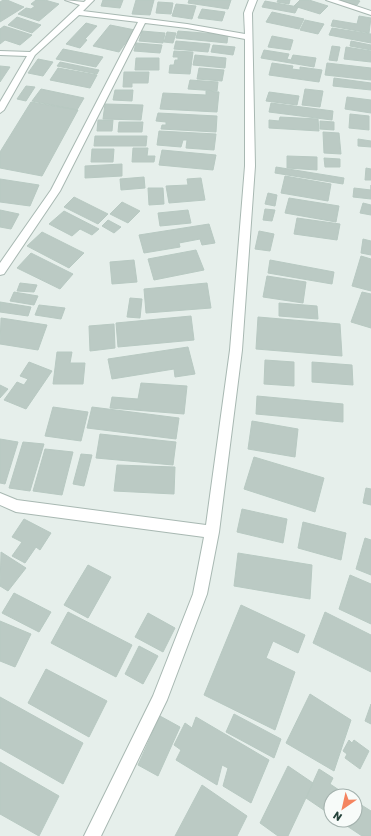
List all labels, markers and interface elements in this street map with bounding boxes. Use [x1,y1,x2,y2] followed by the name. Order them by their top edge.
[323,788,363,828] north arrow
[331,808,345,823] text: N

